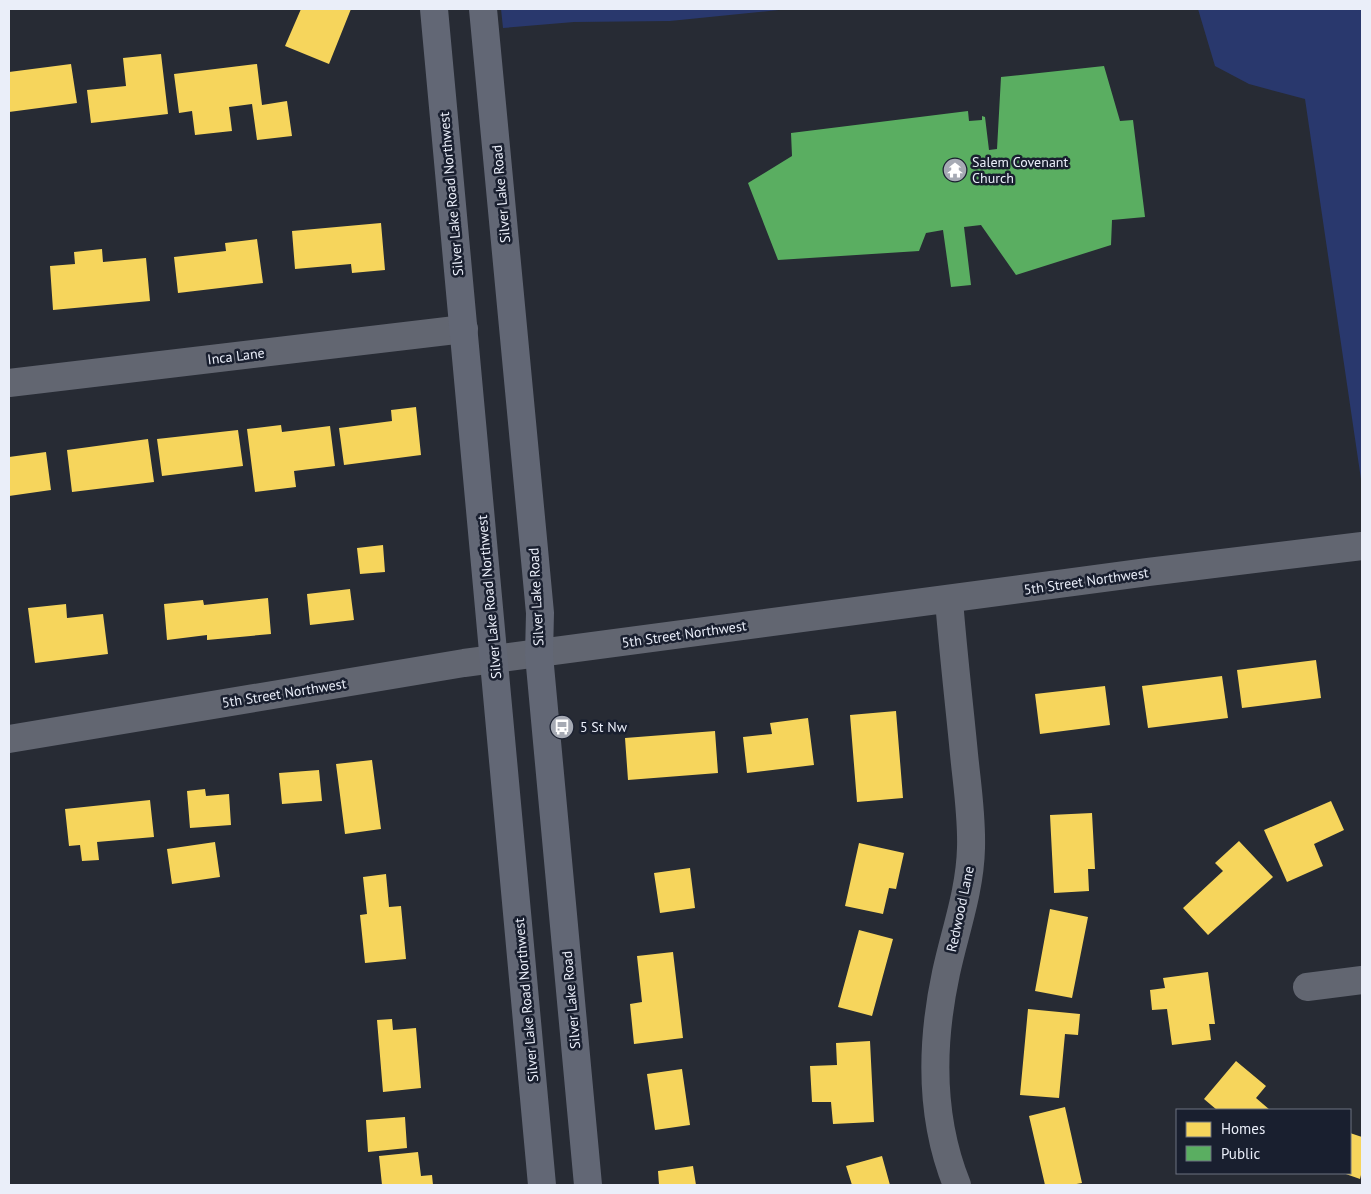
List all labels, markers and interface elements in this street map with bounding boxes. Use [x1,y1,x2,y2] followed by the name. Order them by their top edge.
[435,111,467,277] street label: Silver Lake Road Northwest
[488,144,514,244] street label: Silver Lake Road
[972,153,1068,187] place label: Salem Covenant Church
[942,157,968,183] temple icon: Salem Covenant Church
[206,344,266,368] street label: Inca Lane
[473,514,505,680] street label: Silver Lake Road Northwest
[524,547,548,647] street label: Silver Lake Road
[1023,563,1150,599] street label: 5th Street Northwest
[621,616,748,652] street label: 5th Street Northwest
[221,674,348,712] street label: 5th Street Northwest
[549,714,575,740] bus stop icon: 5 St Nw
[580,718,628,736] place label: 5 St Nw
[942,864,978,954] street label: Redwood Lane
[510,917,542,1083] street label: Silver Lake Road Northwest
[558,950,584,1050] street label: Silver Lake Road
[1176,1109,1351,1174] legend
[1221,1119,1265,1138] text: Homes
[1221,1144,1260,1163] text: Public

